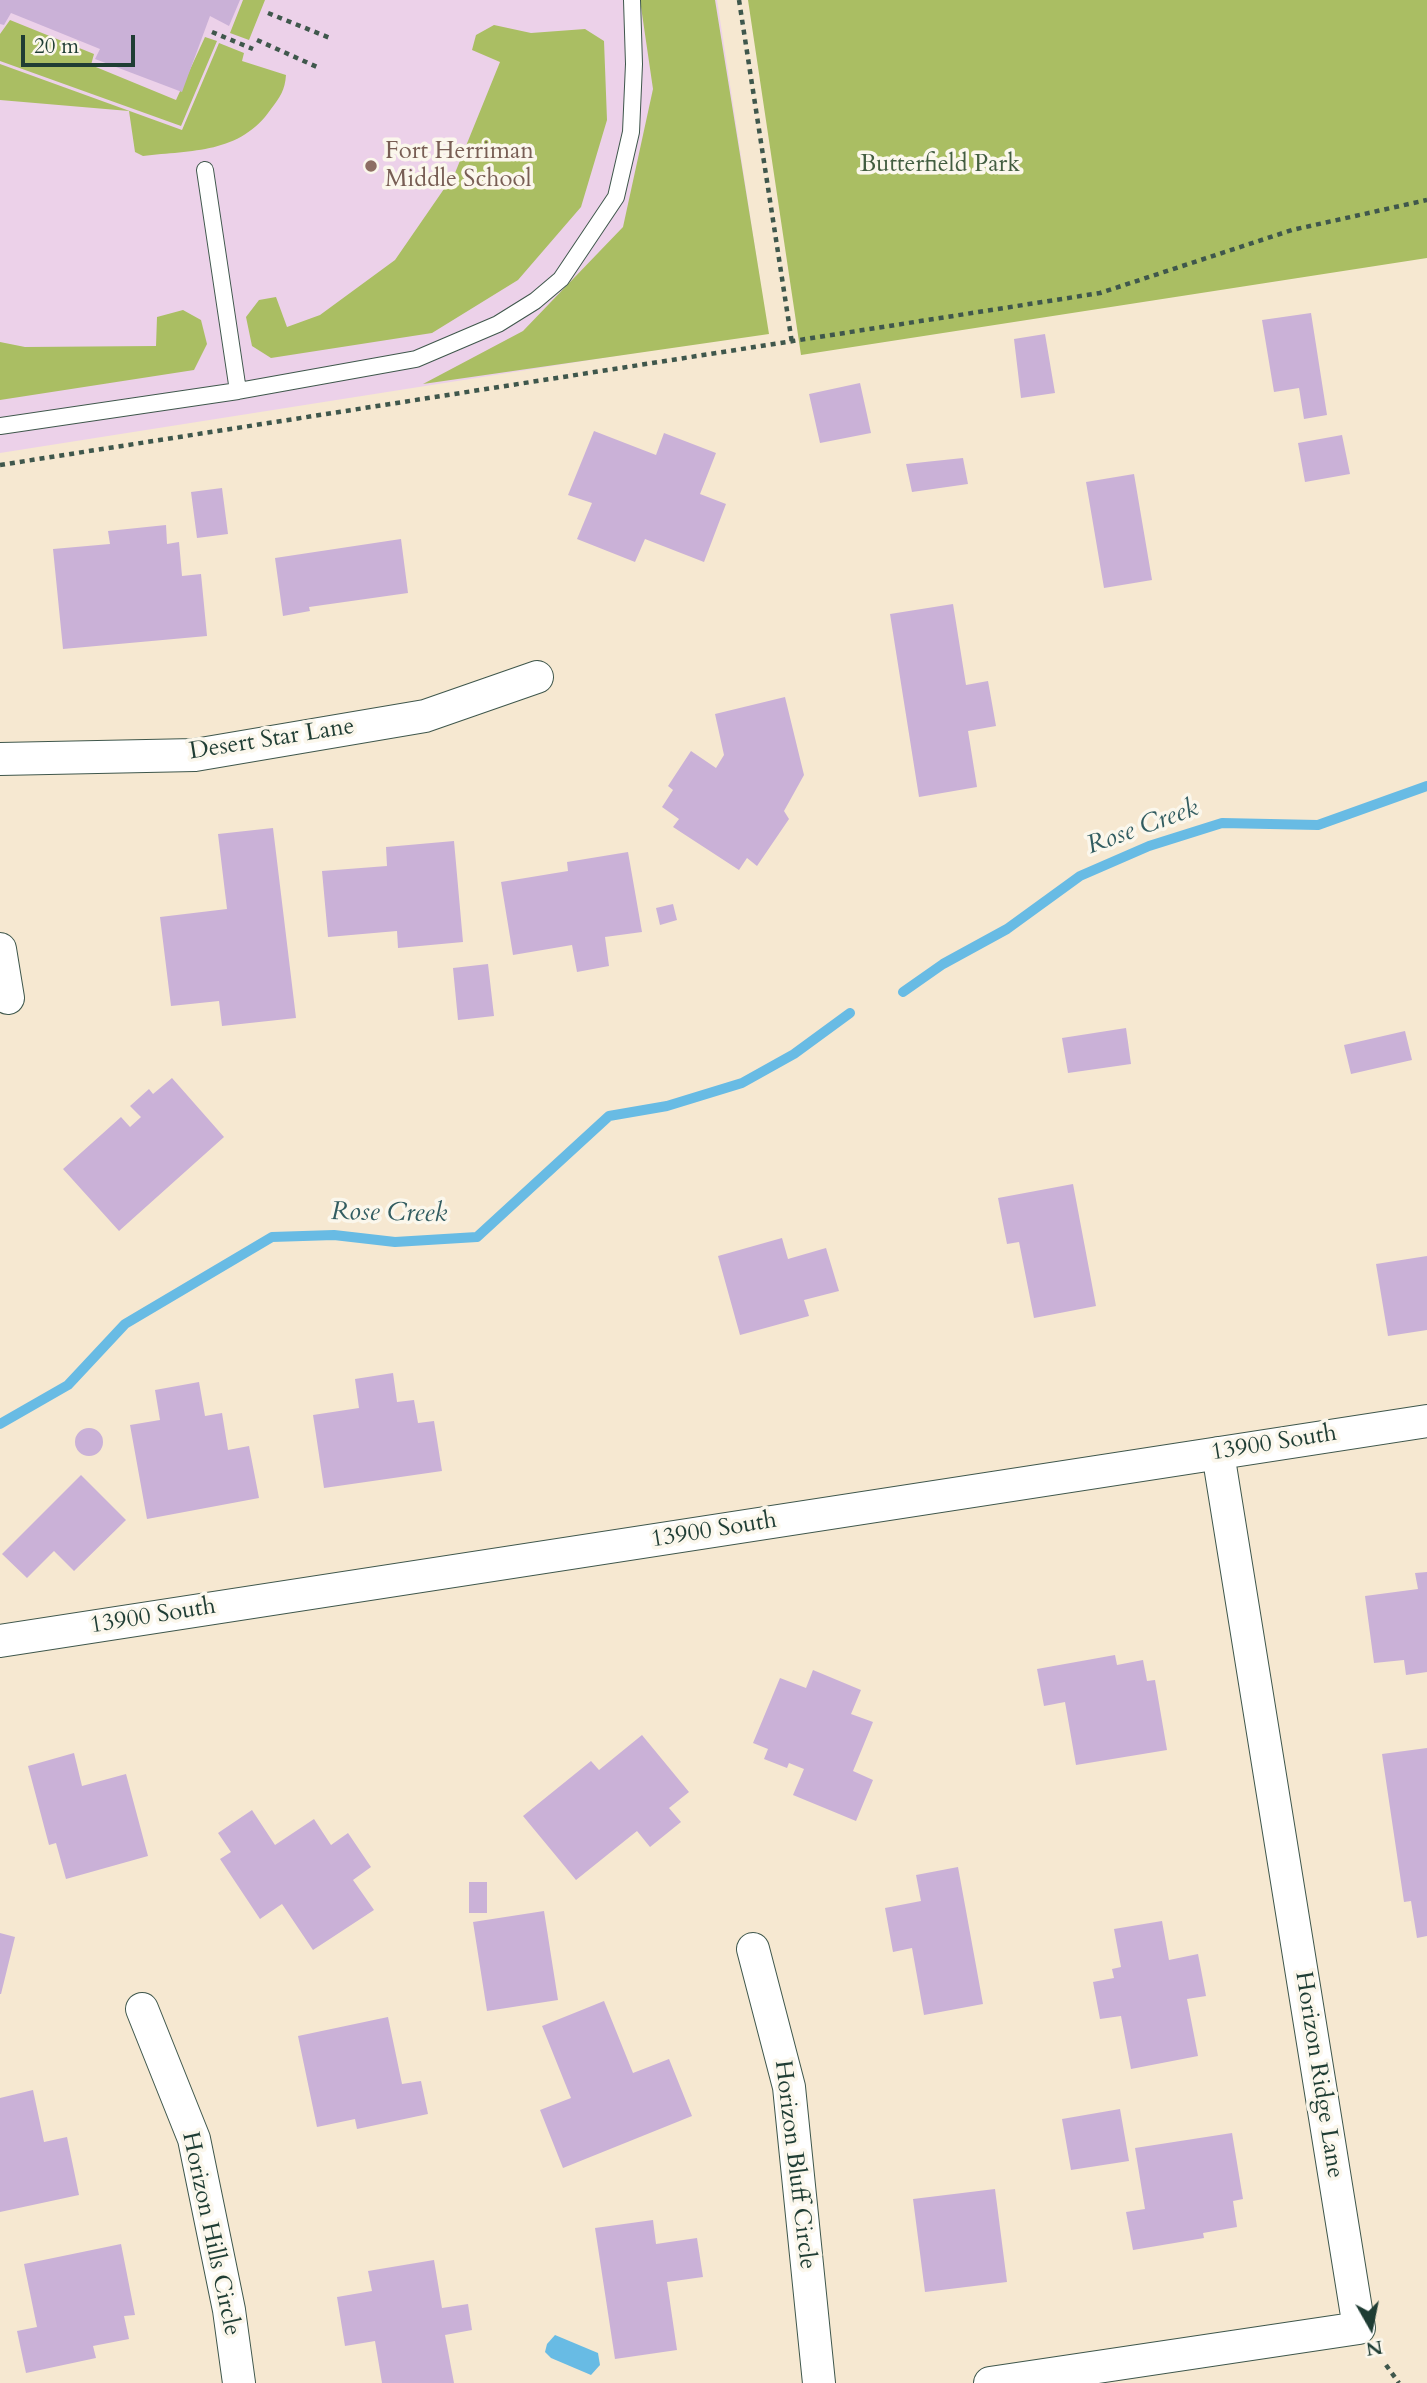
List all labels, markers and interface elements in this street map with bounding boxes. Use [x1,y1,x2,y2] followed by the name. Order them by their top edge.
[24,21,138,65] scale bar
[34,32,79,61] text: 20 m
[385,138,534,194] place label: Fort Herriman Middle School
[860,151,1020,179] park label: Butterfield Park
[363,158,379,174] marker: Fort Herriman Middle School
[187,713,357,767] street label: Desert Star Lane
[1083,793,1203,863] water label: Rose Creek
[331,1197,447,1231] water label: Rose Creek
[1209,1420,1339,1468] street label: 13900 South
[649,1507,779,1555] street label: 13900 South
[88,1593,218,1641] street label: 13900 South
[1287,1970,1349,2180] street label: Horizon Ridge Lane
[767,2059,821,2271] street label: Horizon Bluff Circle
[174,2129,246,2339] street label: Horizon Hills Circle
[1336,2292,1406,2362] north arrow
[1364,2334,1384,2362] text: N

